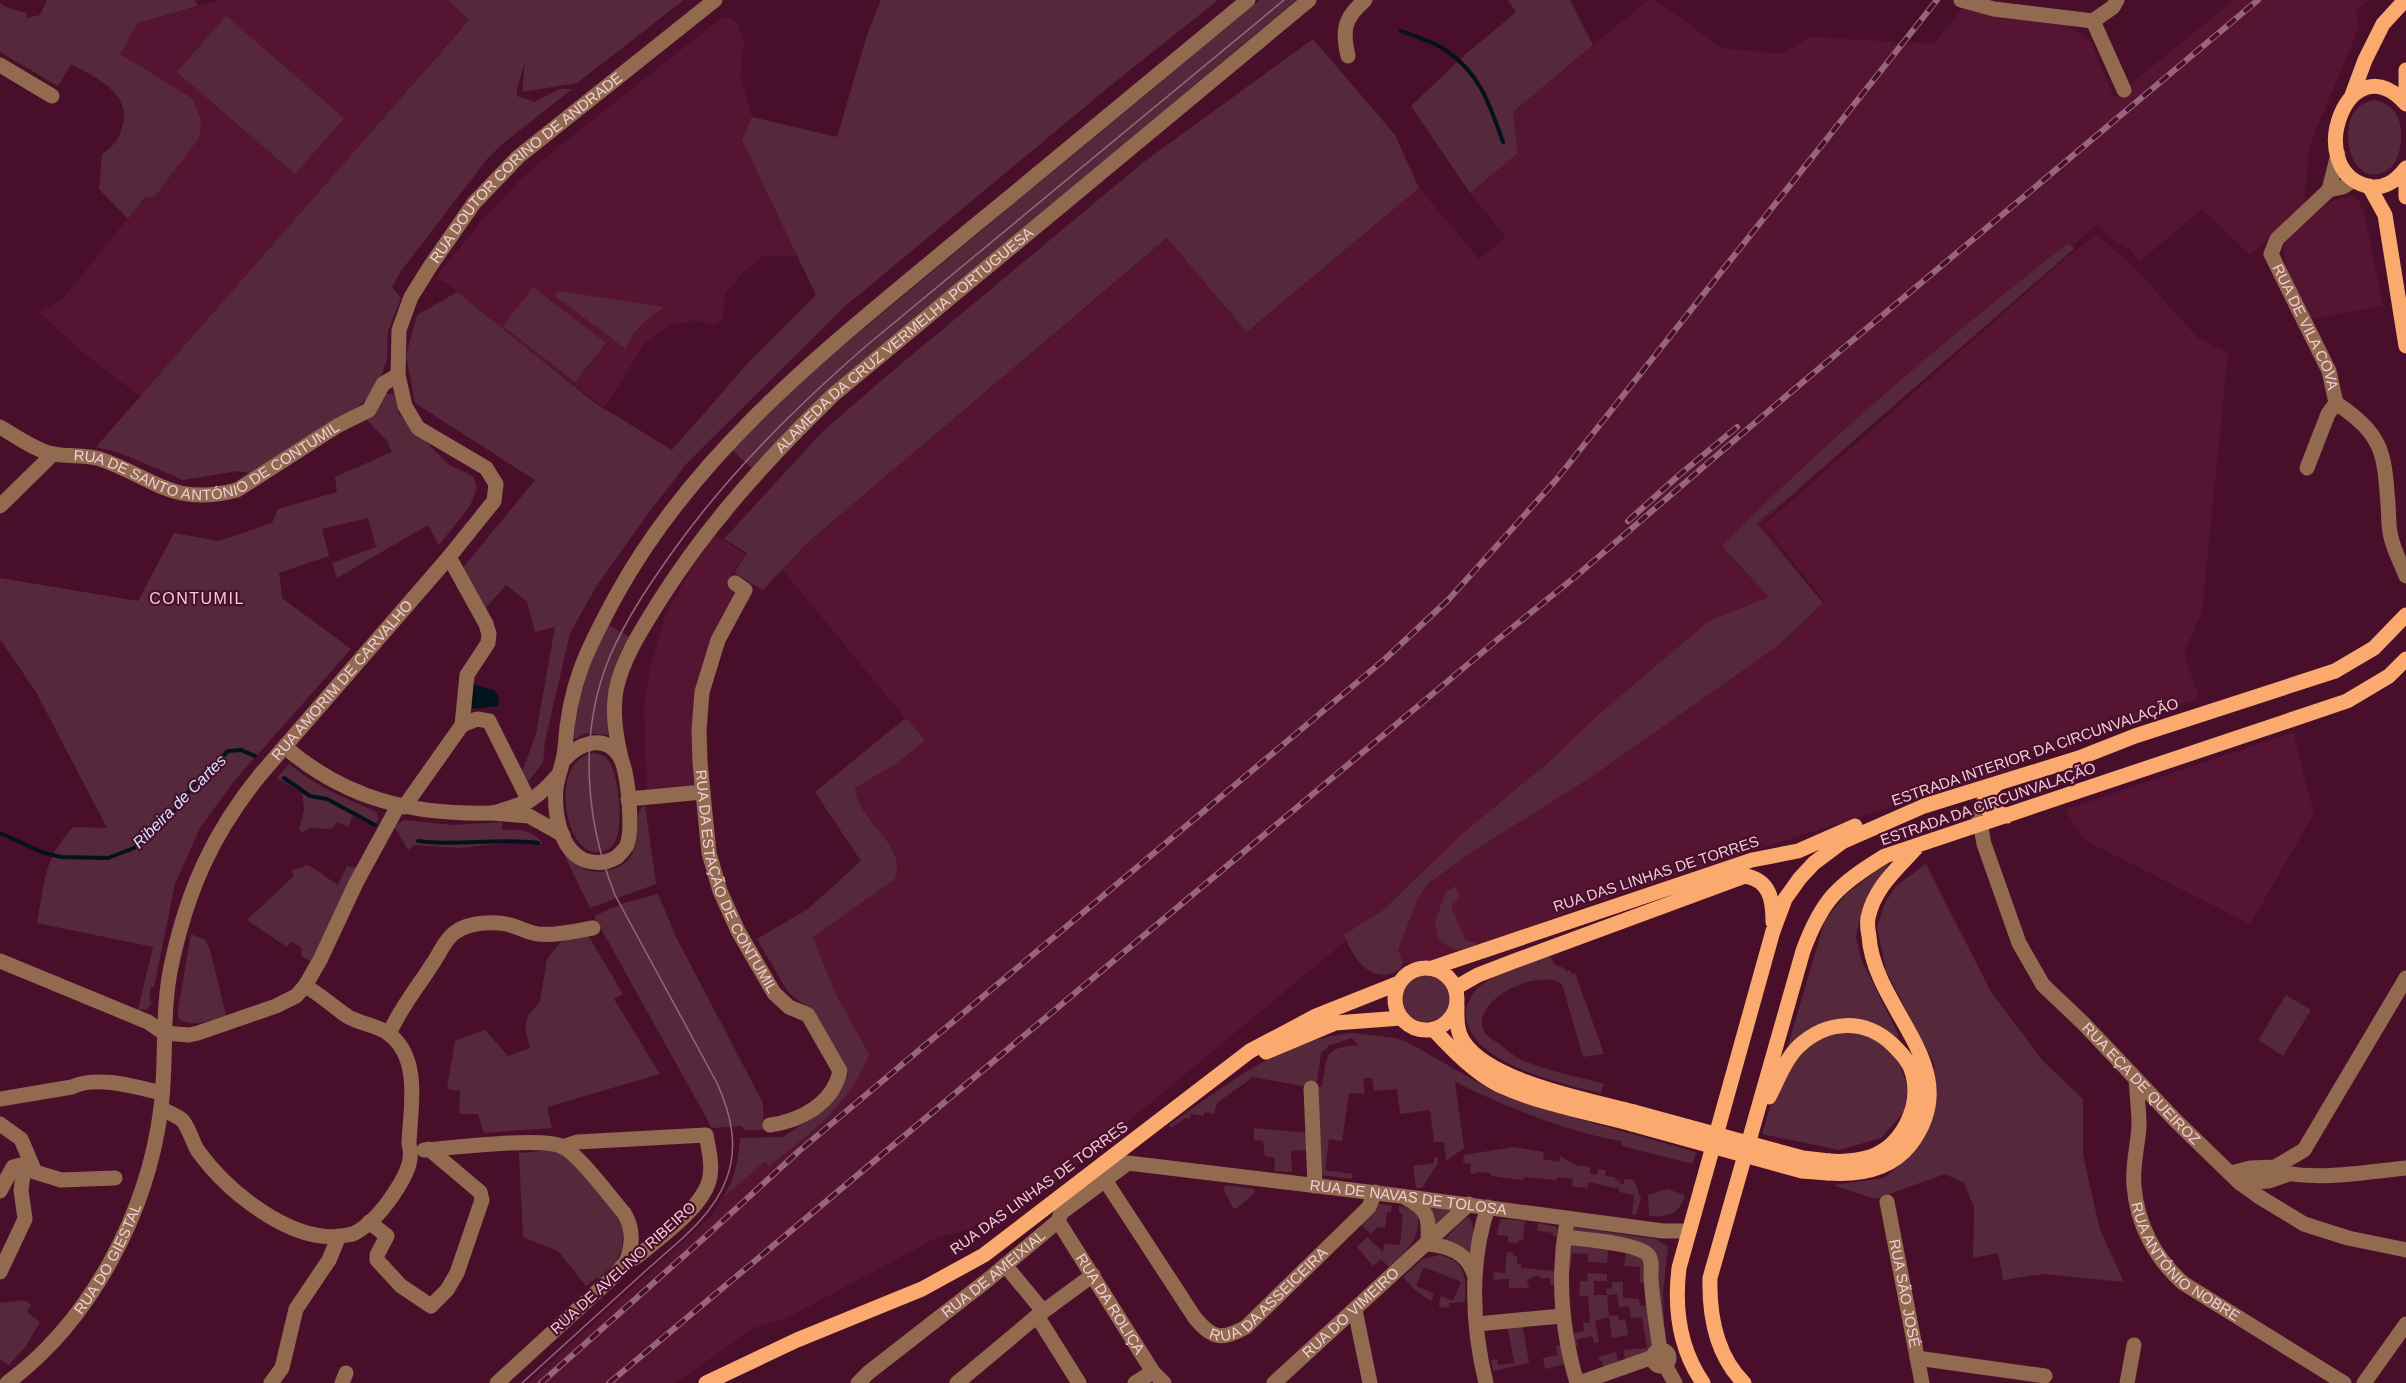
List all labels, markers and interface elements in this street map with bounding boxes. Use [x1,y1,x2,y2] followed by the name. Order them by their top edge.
[426,68,625,266] street label: RUA DOUTOR CORINO DE ANDRADE
[771,223,1036,456] street label: ALAMEDA DA CRUZ VERMELHA PORTUGUESA
[2269,261,2342,391] street label: RUA DE VILA COVA
[73,418,342,503] street label: RUA DE SANTO ANTÓNIO DE CONTUMIL
[149,590,245,607] district label: CONTUMIL
[268,596,416,763] street label: RUA AMORIM DE CARVALHO
[1889,694,2181,809] street label: ESTRADA INTERIOR DA CIRCUNVALAÇÃO
[129,751,229,851] water label: Ribeira de Cartes
[1878,759,2098,848] street label: ESTRADA DA CIRCUNVALAÇÃO
[693,769,781,996] street label: RUA DA ESTAÇÃO DE CONTUMIL
[1551,832,1761,915] street label: RUA DAS LINHAS DE TORRES
[2079,1019,2204,1148] street label: RUA EÇA DE QUEIROZ
[947,1117,1131,1258] street label: RUA DAS LINHAS DE TORRES
[1309,1176,1508,1218] street label: RUA DE NAVAS DE TOLOSA
[547,1198,699,1337] street label: RUA DE AVELINO RIBEIRO
[2128,1200,2243,1324] street label: RUA ANTÓNIO NOBRE
[70,1201,144,1317] street label: RUA DO GIESTAL
[938,1226,1048,1321] street label: RUA DE AMEIXIAL
[1886,1238,1924,1349] street label: RUA SÃO JOSÉ
[1207,1244,1330,1344] street label: RUA DA ASSEICEIRA
[1073,1250,1148,1357] street label: RUA DA ROLIÇA
[1298,1264,1402,1361] street label: RUA DO VIMEIRO

